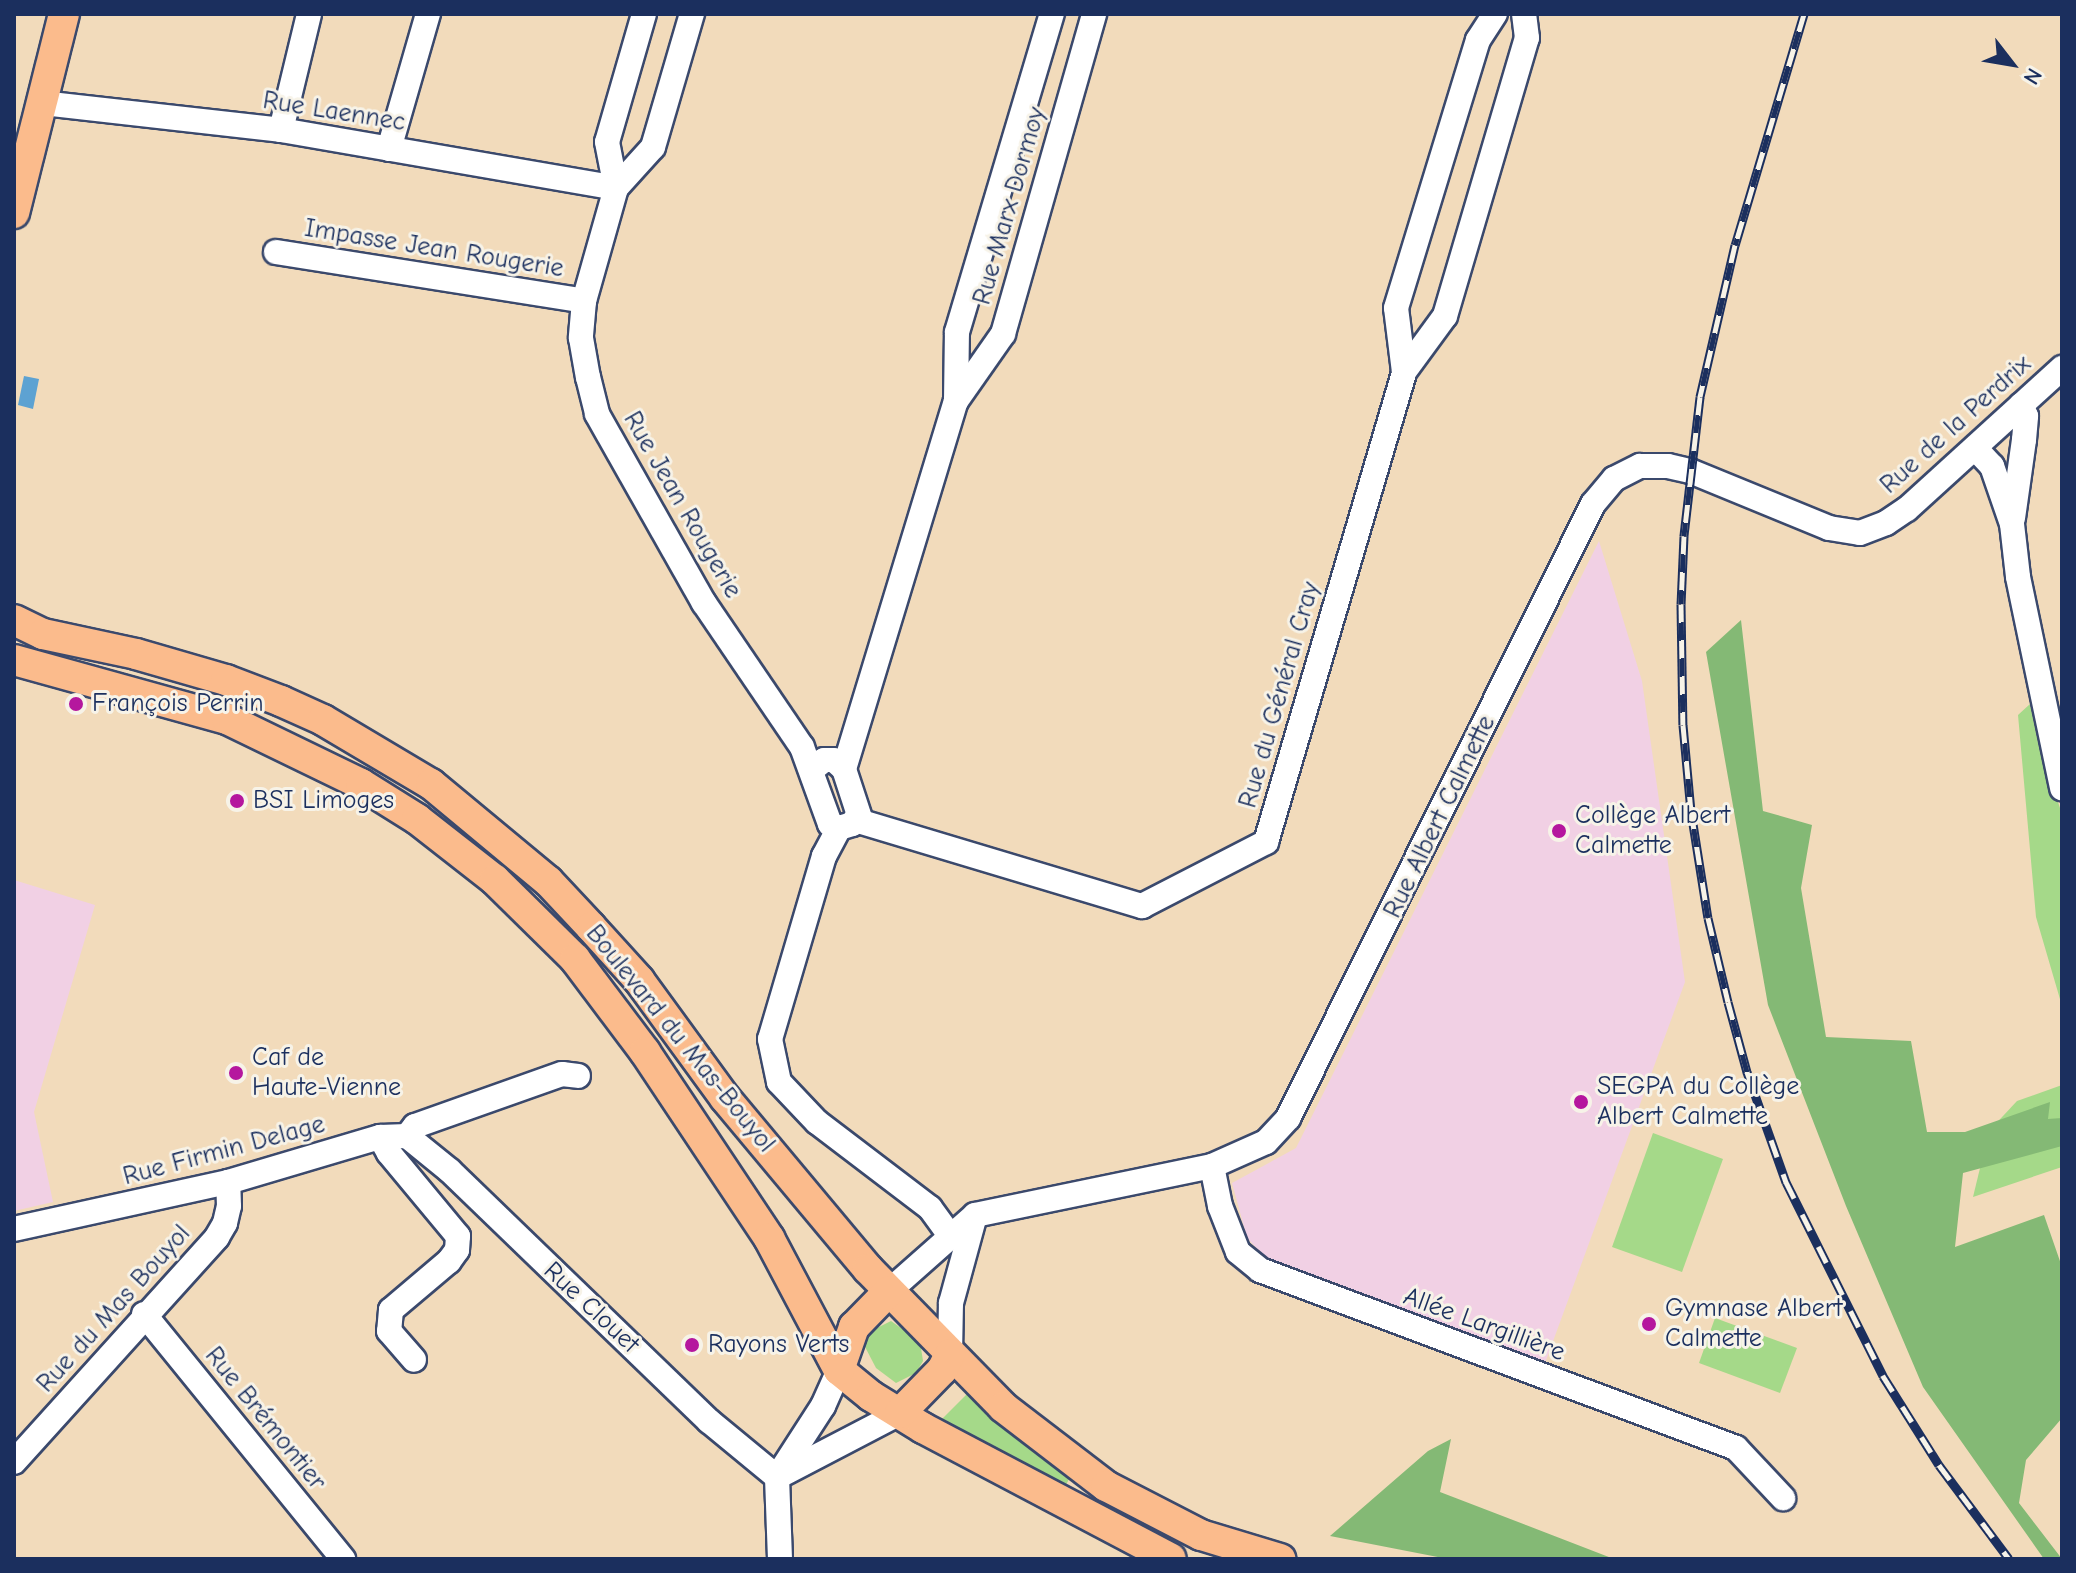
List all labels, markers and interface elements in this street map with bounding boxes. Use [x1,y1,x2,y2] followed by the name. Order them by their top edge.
[1972,24,2052,104] north arrow
[2018,64,2047,89] text: N
[261,85,407,139] street label: Rue Laennec
[967,104,1053,308] street label: Rue Marx Dormoy
[302,213,566,285] street label: Impasse Jean Rougerie
[1874,349,2038,501] street label: Rue de la Perdrix
[616,406,748,604] street label: Rue Jean Rougerie
[1233,578,1327,812] street label: Rue du Général Cray
[92,688,264,720] place label: François Perrin
[67,695,85,713] marker: François Perrin
[1377,711,1503,923] street label: Rue Albert Calmette
[253,785,394,817] place label: BSI Limoges
[228,792,246,810] marker: BSI Limoges
[1575,800,1730,862] place label: Collège Albert Calmette
[1550,822,1568,840] marker: Collège Albert Calmette
[579,919,781,1159] street label: Boulevard du Mas-Bouyol
[252,1042,401,1104] place label: Caf de Haute-Vienne
[227,1064,245,1082] marker: Caf de Haute-Vienne
[1597,1071,1799,1132] place label: SEGPA du Collège Albert Calmette
[1572,1093,1590,1111] marker: SEGPA du Collège Albert Calmette
[120,1109,328,1193] street label: Rue Firmin Delage
[31,1219,197,1399] street label: Rue du Mas Bouyol
[537,1256,645,1360] street label: Rue Clouet
[1399,1281,1569,1369] street label: Allée Largillière
[1665,1293,1842,1354] place label: Gymnase Albert Calmette
[1640,1315,1658,1333] marker: Gymnase Albert Calmette
[708,1329,849,1361] place label: Rayons Verts
[683,1336,701,1354] marker: Rayons Verts
[198,1341,332,1497] street label: Rue Brémontier

